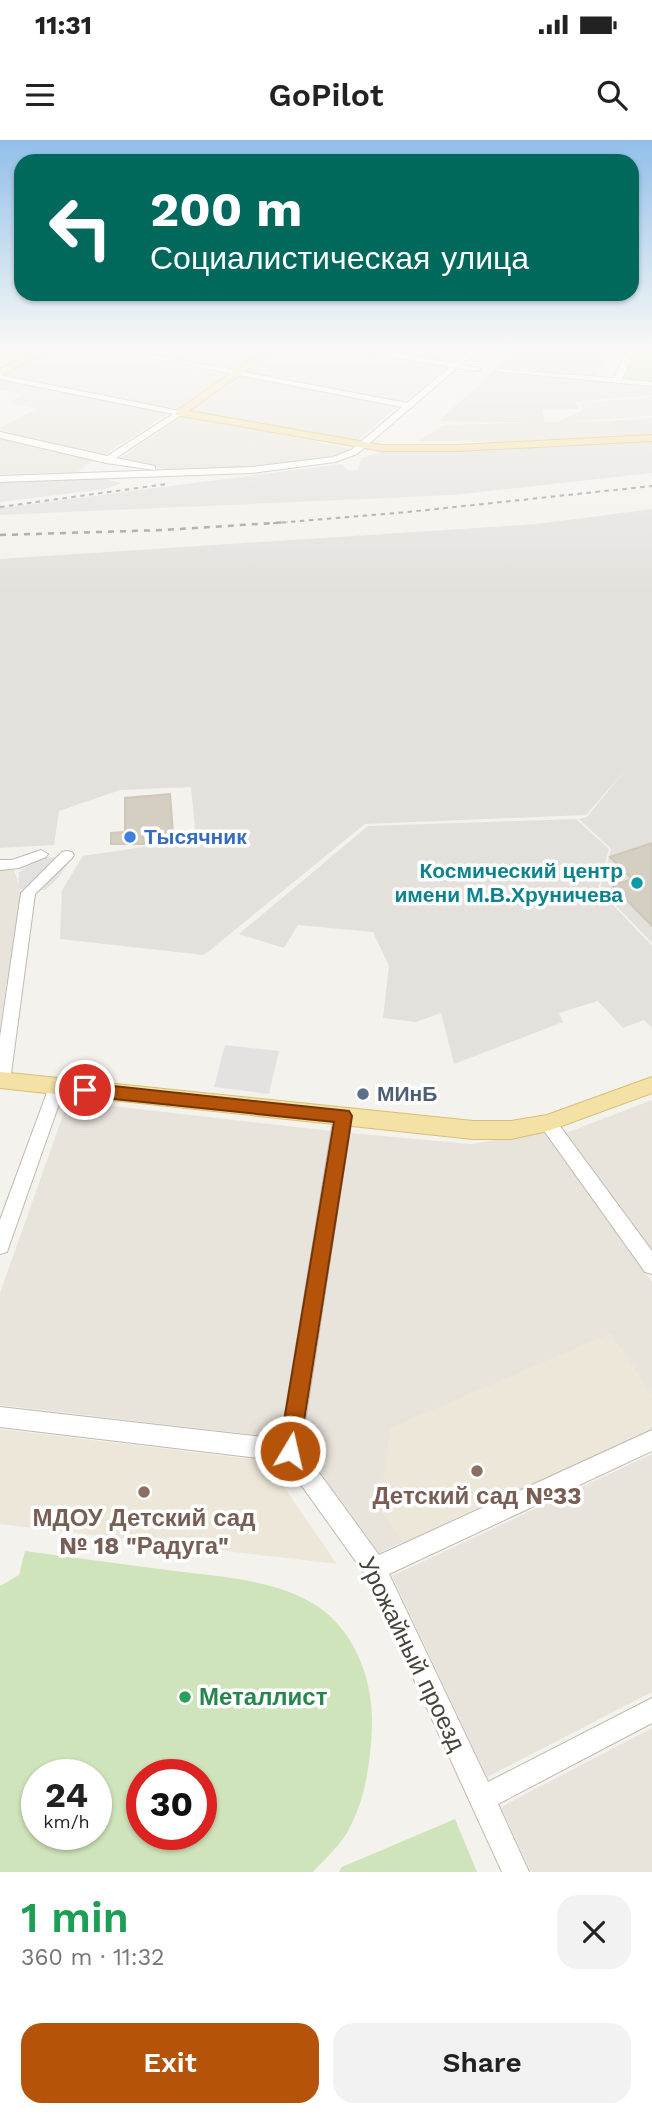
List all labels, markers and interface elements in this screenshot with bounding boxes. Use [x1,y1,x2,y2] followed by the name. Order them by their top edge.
[35,10,92,40] text: 11:31
[21,76,59,114] icon: menu
[269,76,383,114] text: GoPilot
[593,76,631,114] icon: search
[150,180,302,238] text: 200 m
[35,182,126,273] icon: left
[150,239,529,277] text: Социалистическая улица
[144,824,247,849] place label: Тысячник
[122,829,138,845] marker: Тысячник
[394,858,623,907] place label: Космический центр имени М.В.Хруничева
[629,875,645,891] marker: Космический центр имени М.В.Хруничева
[55,1060,115,1120] pin
[66,1071,104,1109] icon: arrive
[377,1081,437,1106] place label: МИнБ
[355,1086,371,1102] marker: МИнБ
[253,1414,327,1488] position arrow
[469,1463,485,1479] marker: Детский сад №33
[372,1482,582,1510] place label: Детский сад №33
[136,1484,152,1500] marker: МДОУ Детский сад № 18 "Радуга"
[33,1504,255,1560] place label: МДОУ Детский сад № 18 "Радуга"
[353,1552,471,1756] street label: Урожайный проезд
[199,1683,328,1711] place label: Металлист
[177,1689,193,1705] marker: Металлист
[126,1759,217,1850] speed limit sign: 30
[45,1774,88,1816] text: 24
[43,1811,90,1832] text: km/h
[21,1893,129,1942] text: 1 min
[557,1895,631,1969] button: close
[21,1944,164,1971] text: 360 m · 11:32
[21,2023,319,2103] button: Exit
[333,2023,631,2103] button: Share

